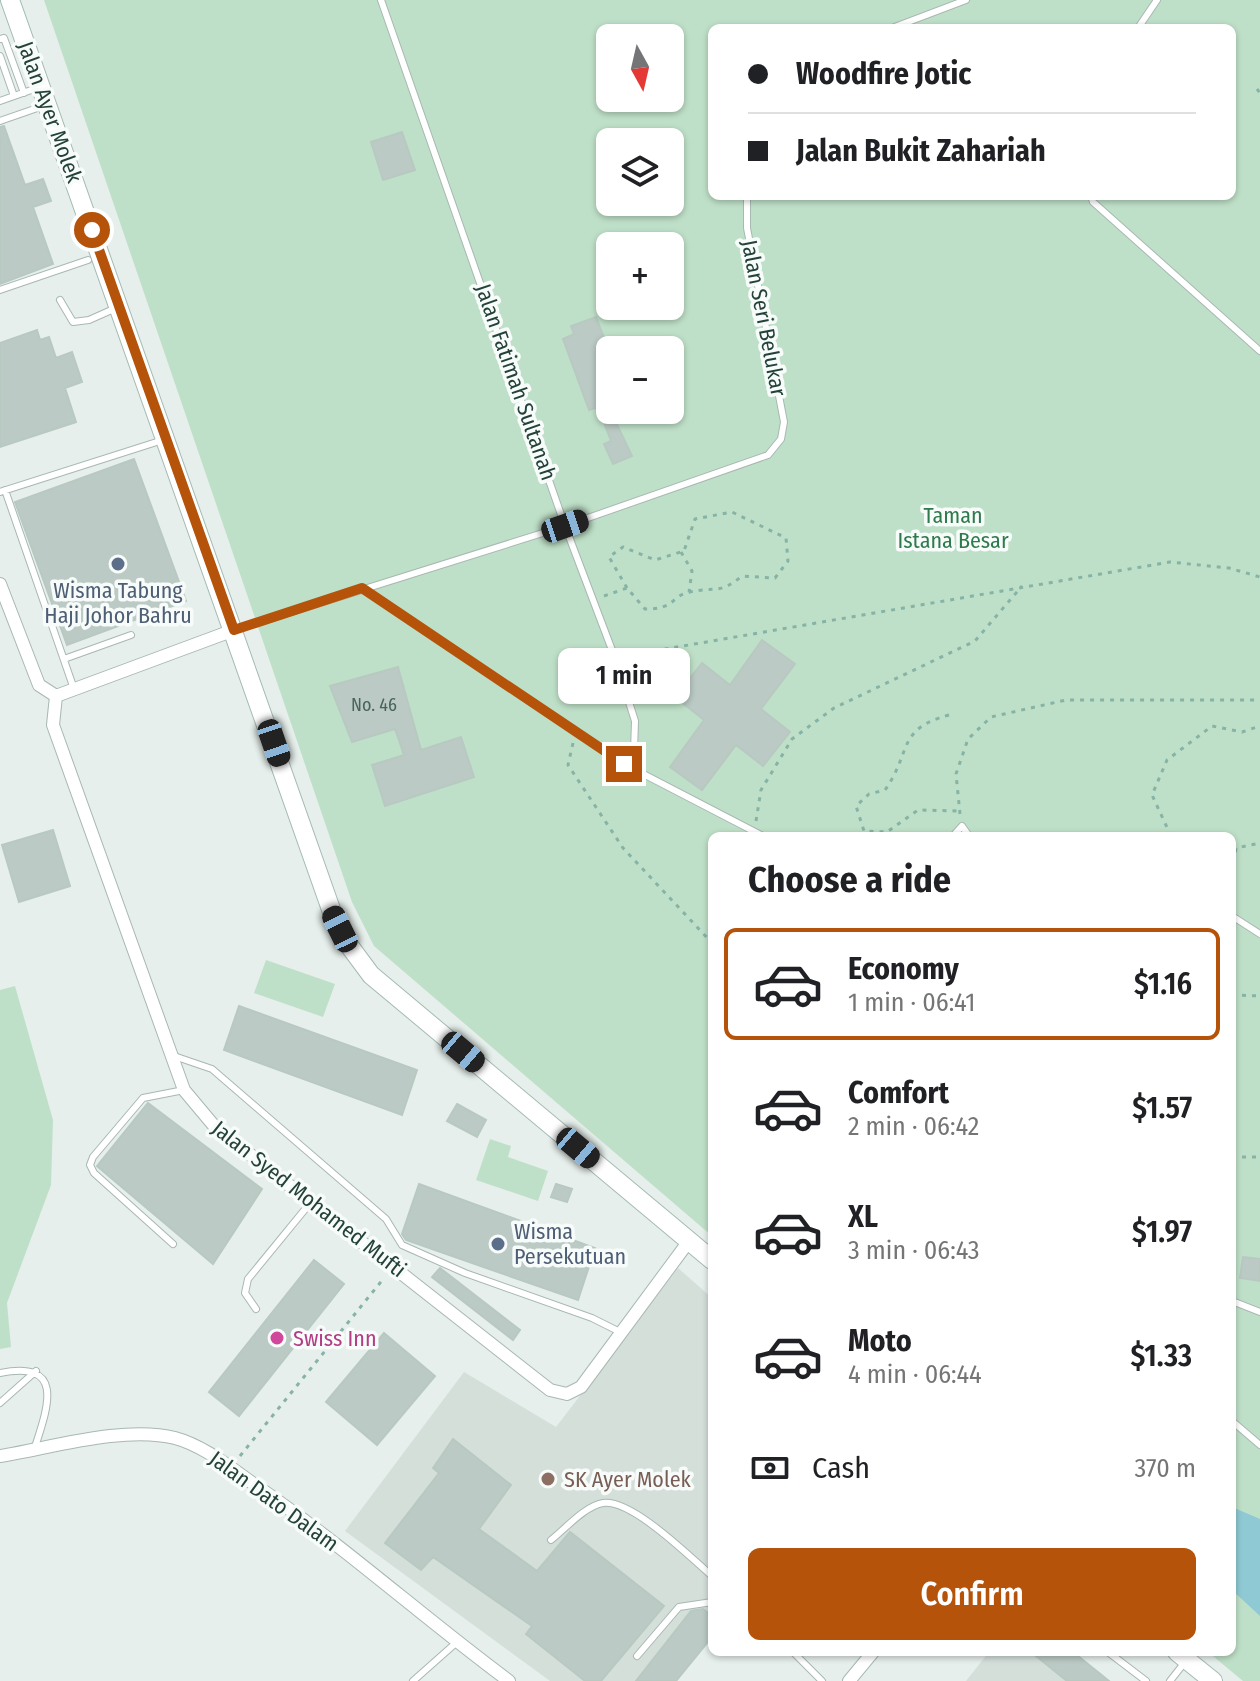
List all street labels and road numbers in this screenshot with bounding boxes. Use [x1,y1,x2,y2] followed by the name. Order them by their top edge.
[12,37,88,187] street label: Jalan Ayer Molek
[736,238,792,399] street label: Jalan Seri Belukar
[470,280,562,484] street label: Jalan Fatimah Sultanah
[207,1115,411,1283] street label: Jalan Syed Mohamed Mufti
[204,1445,344,1557] street label: Jalan Dato Dalam

